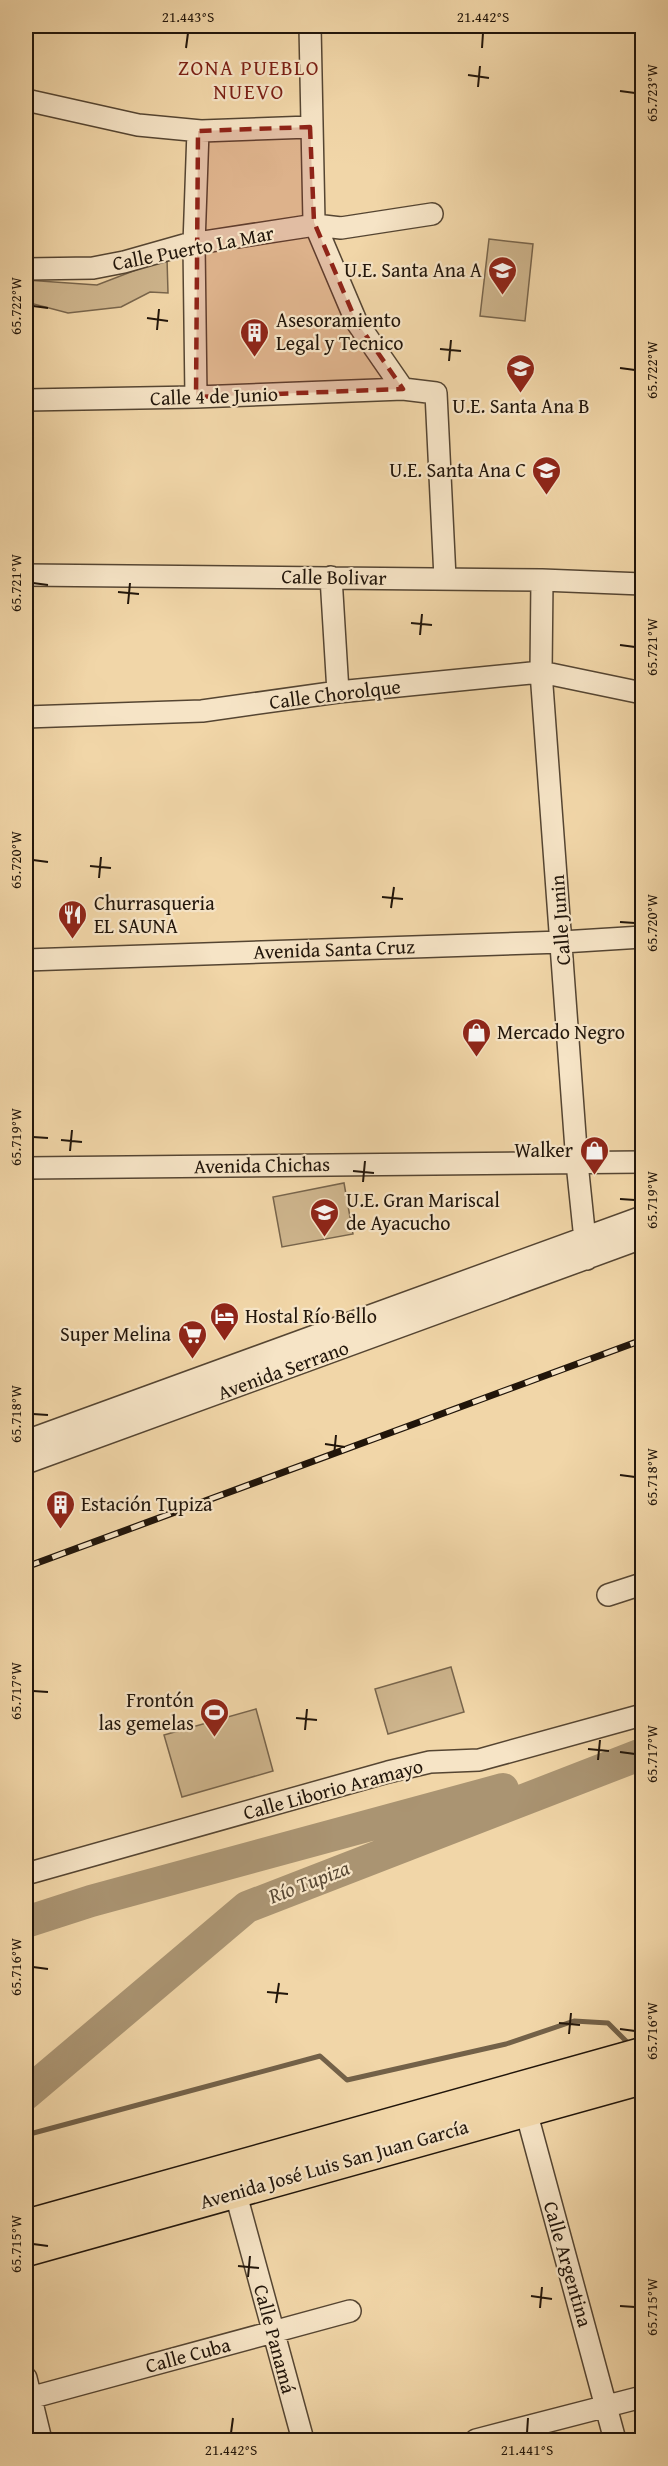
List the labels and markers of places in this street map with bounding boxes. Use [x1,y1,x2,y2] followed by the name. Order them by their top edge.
[487,254,519,296] school or university icon: U.E. Santa Ana A
[344,255,482,284] place label: U.E. Santa Ana A
[276,305,404,357] place label: Asesoramiento Legal y Tecnico
[239,316,271,358] building icon: Asesoramiento Legal y Tecnico
[505,352,537,394] school or university icon: U.E. Santa Ana B
[452,391,590,420] place label: U.E. Santa Ana B
[531,454,563,496] school or university icon: U.E. Santa Ana C
[389,455,526,484] place label: U.E. Santa Ana C
[94,888,215,940] place label: Churrasqueria EL SAUNA
[57,898,89,940] restaurant icon: Churrasqueria EL SAUNA
[460,1016,492,1058] shop icon: Mercado Negro
[497,1017,625,1046] place label: Mercado Negro
[578,1134,610,1176] shop icon: Walker
[514,1135,573,1164] place label: Walker
[346,1185,500,1237] place label: U.E. Gran Mariscal de Ayacucho
[309,1196,341,1238] school or university icon: U.E. Gran Mariscal de Ayacucho
[208,1300,240,1342] hotel icon: Hostal Río Bello
[245,1301,377,1330] place label: Hostal Río Bello
[176,1318,208,1360] supermarket icon: Super Melina
[60,1319,172,1348] place label: Super Melina
[44,1488,76,1530] building icon: Estación Tupiza
[81,1489,213,1518] place label: Estación Tupiza
[99,1685,194,1737] place label: Frontón las gemelas
[199,1696,231,1738] sports icon: Frontón las gemelas

